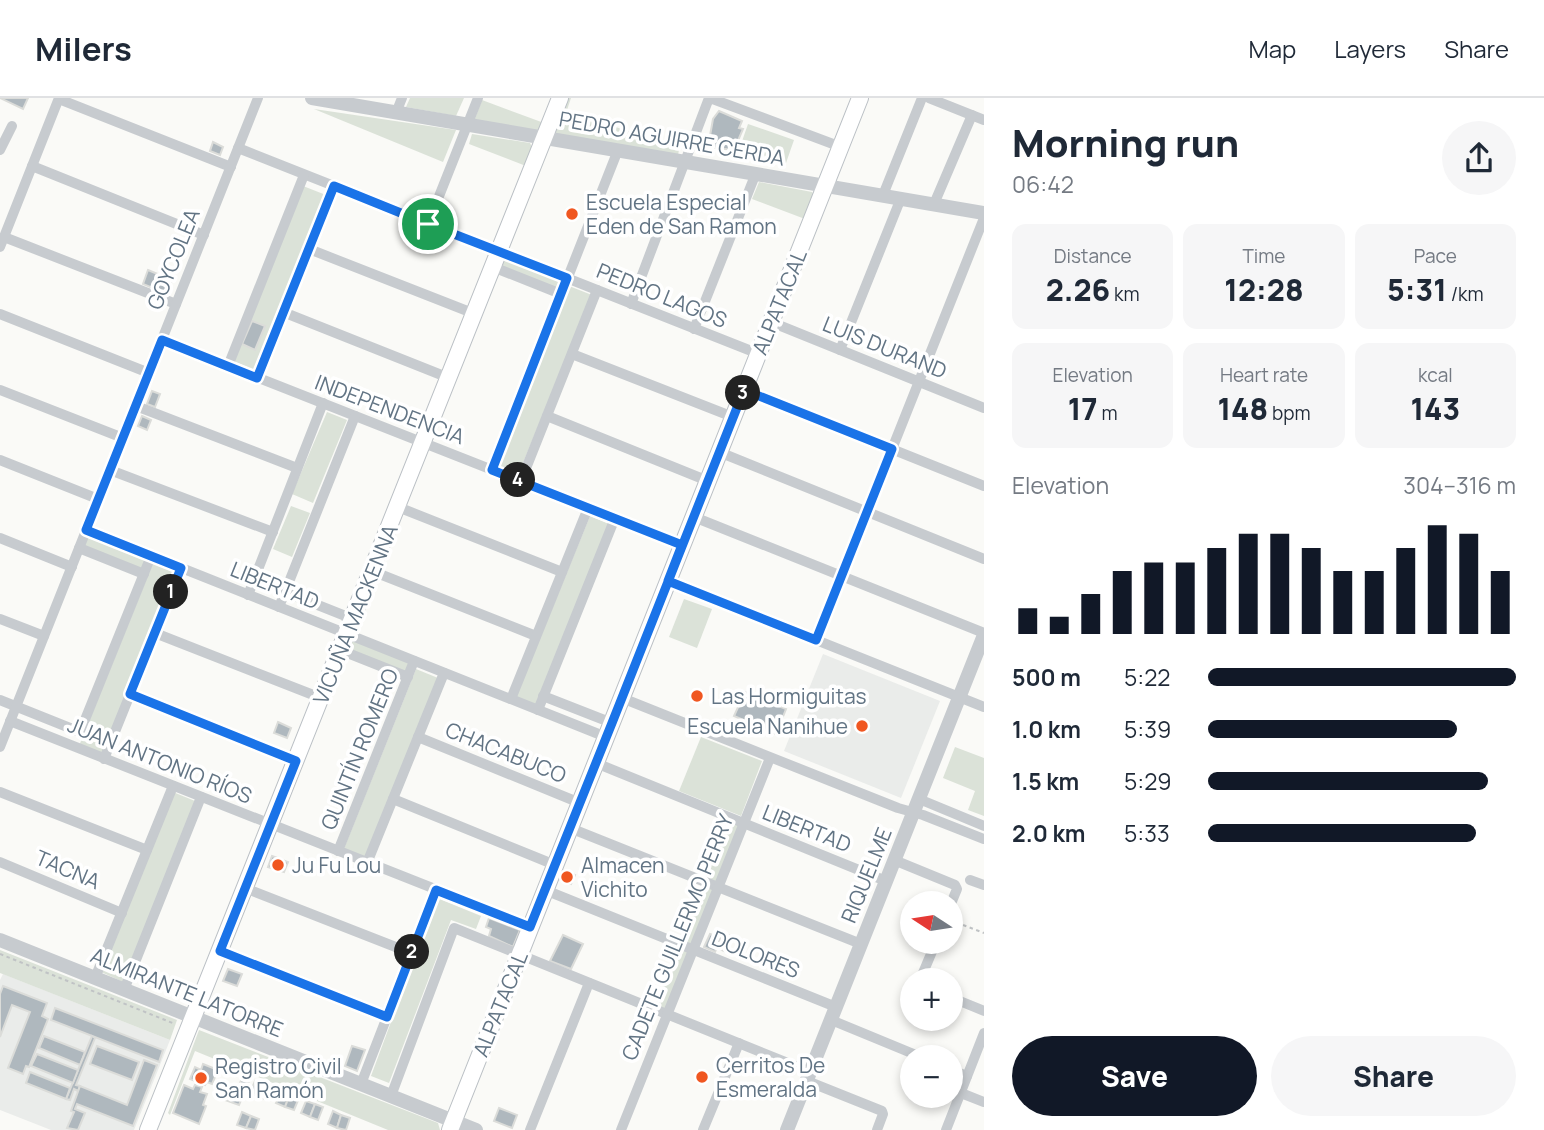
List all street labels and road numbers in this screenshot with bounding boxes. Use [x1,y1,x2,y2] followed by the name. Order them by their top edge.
[557,104,787,172] street label: PEDRO AGUIRRE CERDA
[140,204,206,314] street label: GOYCOLEA
[745,245,813,359] street label: ALPATACAL
[593,256,731,334] street label: PEDRO LAGOS
[819,309,951,385] street label: LUIS DURAND
[311,368,469,450] street label: INDEPENDENCIA
[306,520,404,708] street label: VICUÑA MACKENNA
[227,555,323,615] street label: LIBERTAD
[314,664,404,834] street label: QUINTÍN ROMERO
[64,710,256,810] street label: JUAN ANTONIO RÍOS
[441,715,571,789] street label: CHACABUCO
[759,798,855,858] street label: LIBERTAD
[615,809,739,1064] street label: CADETE GUILLERMO PERRY
[834,823,898,927] street label: RIQUELME
[31,843,105,895] street label: TACNA
[708,924,804,984] street label: DOLORES
[87,941,287,1043] street label: ALMIRANTE LATORRE
[466,947,534,1061] street label: ALPATACAL

